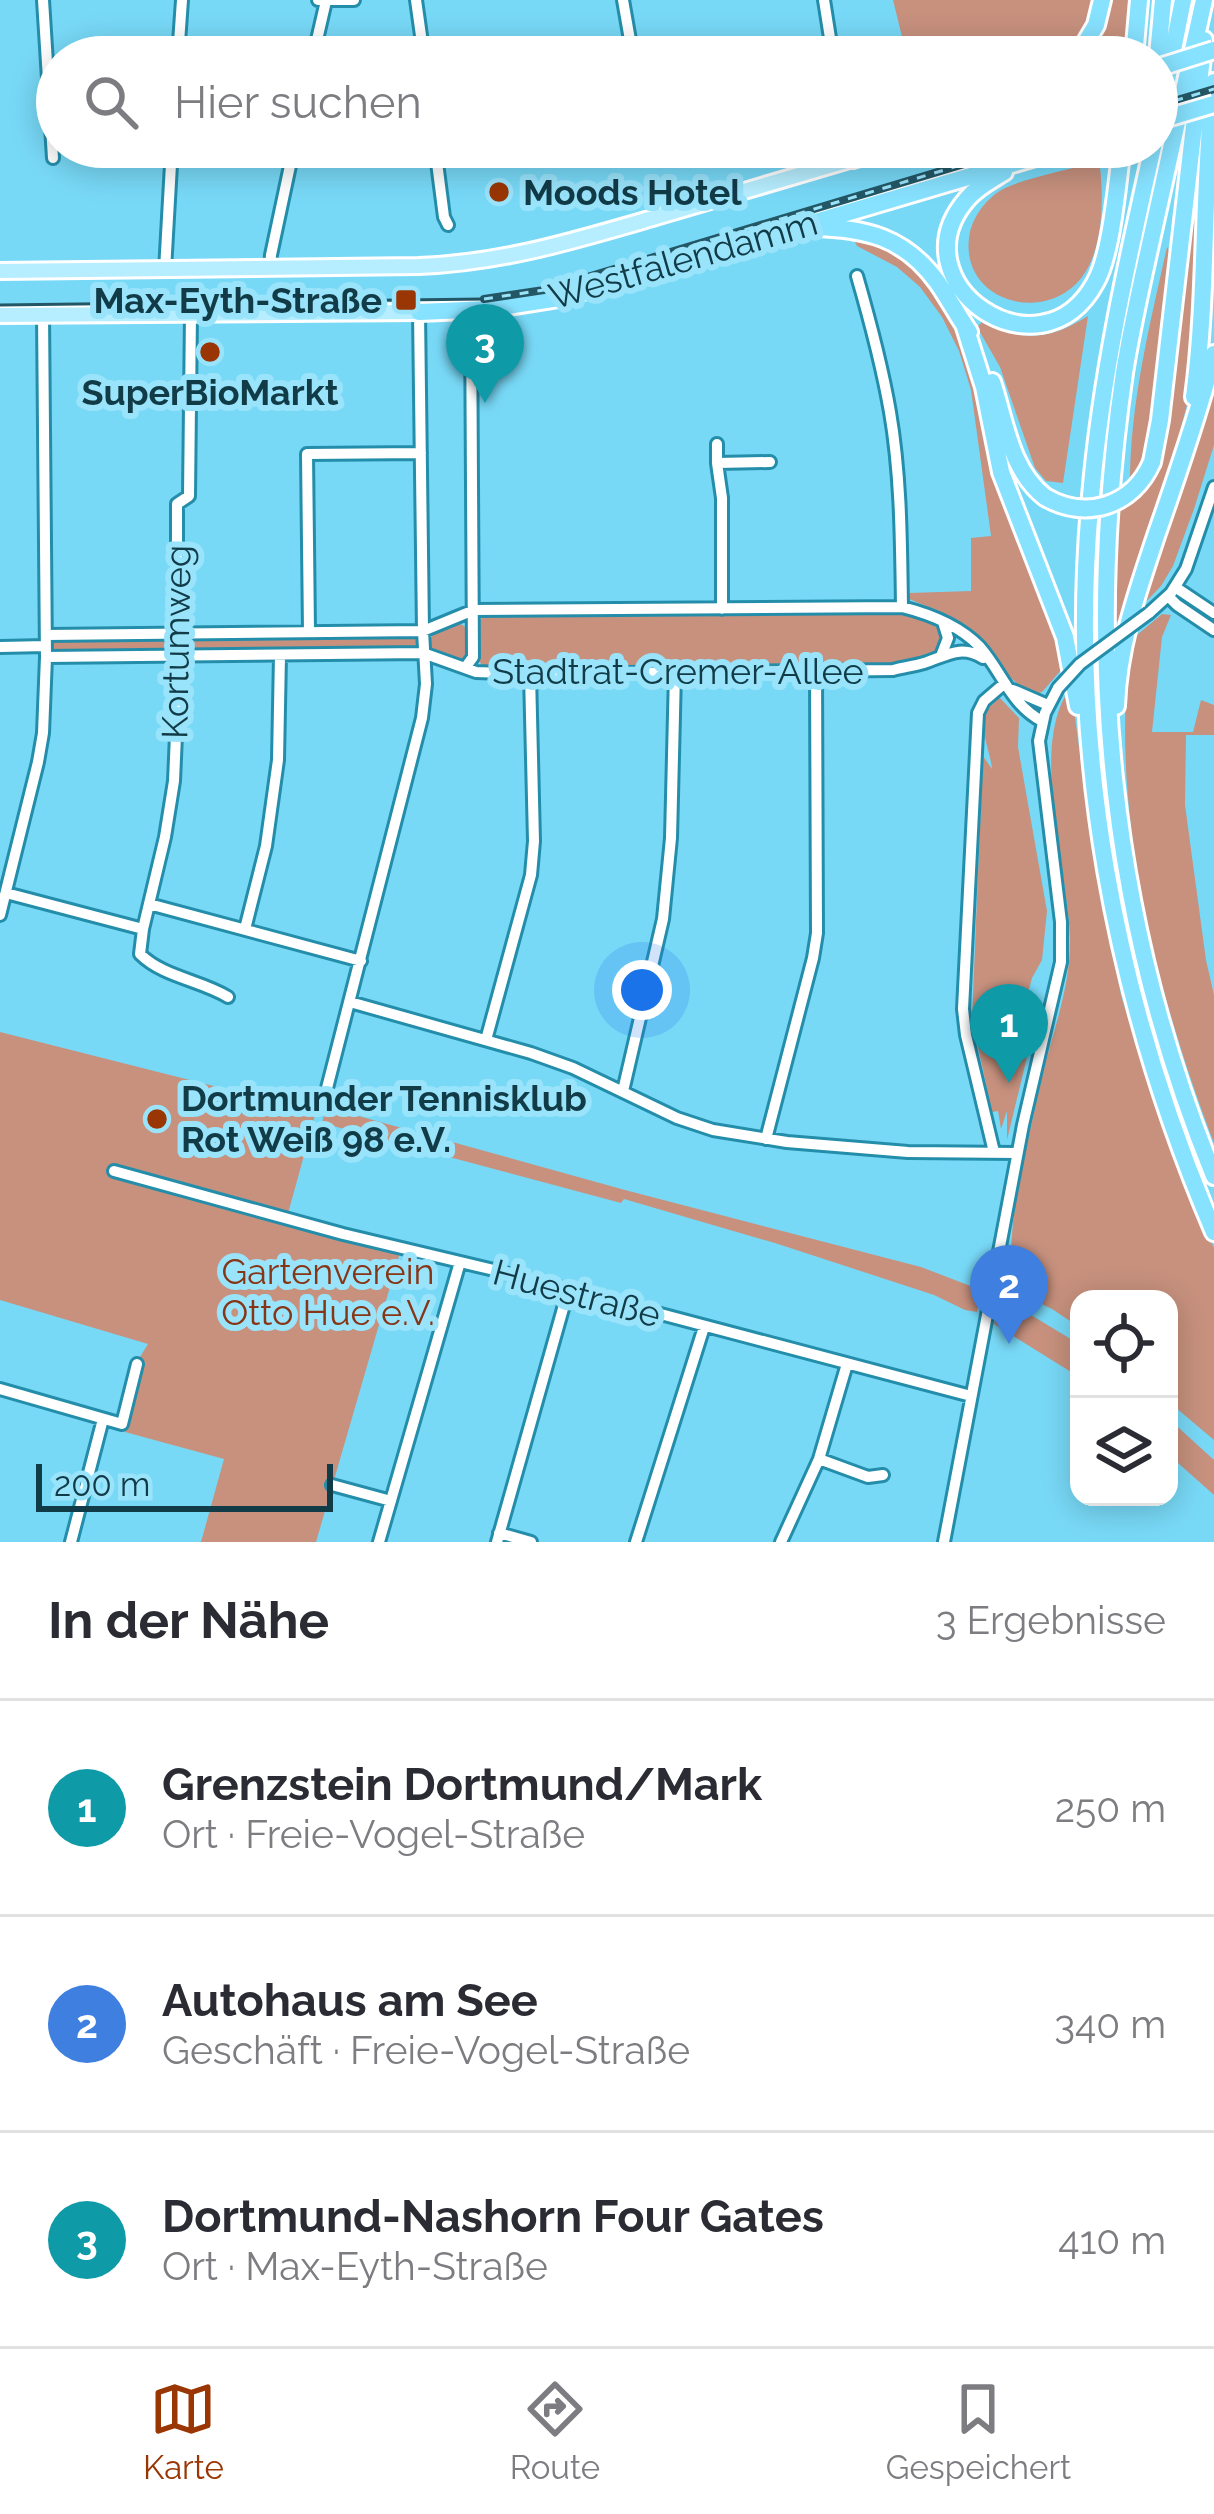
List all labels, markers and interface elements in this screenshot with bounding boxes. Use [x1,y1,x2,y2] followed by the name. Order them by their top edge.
[36,36,1178,168] search box
[78,69,144,135] icon: search
[174,76,422,129] text: Hier suchen
[523,171,742,213] place label: Moods Hotel
[486,179,512,205] marker: Moods Hotel
[544,201,822,317] street label: Westfalendamm
[93,279,382,321] place label: Max-Eyth-Straße
[393,287,419,313] marker: Max-Eyth-Straße
[446,304,524,403] pin: 3
[197,339,223,365] marker: SuperBioMarkt
[81,371,339,413] place label: SuperBioMarkt
[153,545,199,739] street label: Kortumweg
[492,650,864,692] street label: Stadtrat-Cremer-Allee
[612,960,672,1020] your location
[970,984,1048,1083] pin: 1
[181,1077,587,1160] place label: Dortmunder Tennisklub Rot Weiß 98 e.V.
[144,1106,170,1132] marker: Dortmunder Tennisklub Rot Weiß 98 e.V.
[970,1245,1048,1344] pin: 2
[221,1250,435,1333] park label: Gartenverein Otto Hue e.V.
[489,1250,665,1336] street label: Huestraße
[1070,1290,1178,1506] map controls
[1070,1290,1178,1398] button: locate
[1070,1398,1178,1506] button: layers
[36,1458,333,1511] scale bar
[54,1465,150,1504] text: 200 m
[48,1590,329,1650] text: In der Nähe
[936,1597,1166,1643] text: 3 Ergebnisse
[162,1758,762,1811] text: Grenzstein Dortmund/Mark
[77,1785,97,1831] text: 1
[1055,1785,1166,1831] text: 250 m
[162,1811,585,1857] text: Ort · Freie-Vogel-Straße
[162,1974,538,2027] text: Autohaus am See
[76,2001,98,2047] text: 2
[1054,2001,1166,2047] text: 340 m
[162,2027,690,2073] text: Geschäft · Freie-Vogel-Straße
[162,2190,824,2243] text: Dortmund-Nashorn Four Gates
[76,2217,98,2263] text: 3
[1058,2217,1166,2263] text: 410 m
[162,2243,548,2289] text: Ort · Max-Eyth-Straße
[143,2376,224,2487] tab: Karte
[510,2376,600,2487] tab: Route
[886,2376,1071,2487] tab: Gespeichert

